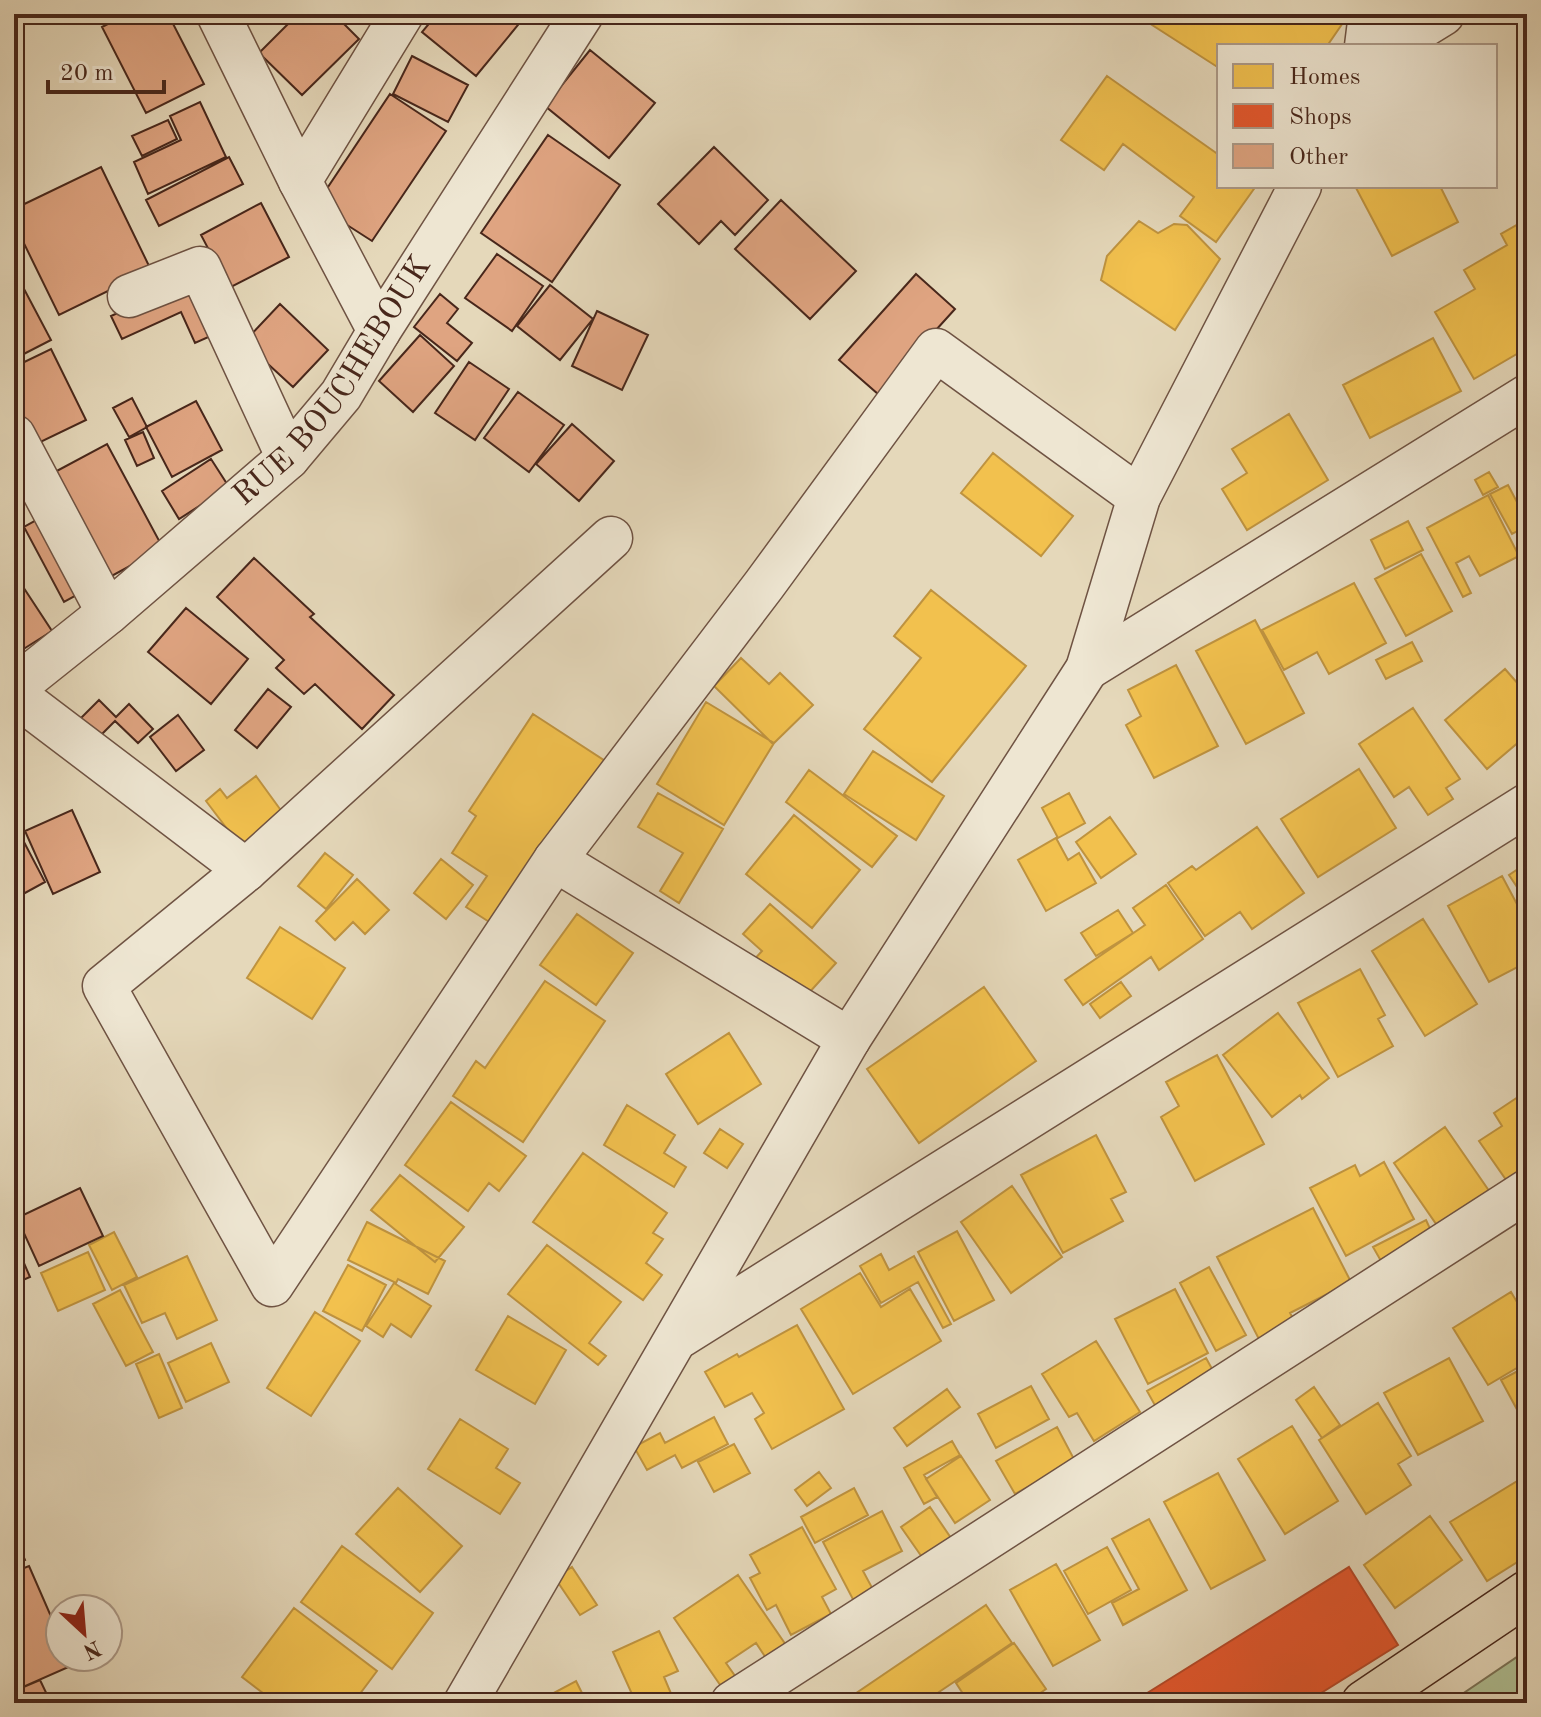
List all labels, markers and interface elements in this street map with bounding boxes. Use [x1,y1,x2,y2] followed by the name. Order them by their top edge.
[48,44,164,94] scale bar
[1217,44,1497,188] legend
[60,62,114,86] text: 20 m
[1289,66,1360,90] text: Homes
[1289,106,1352,130] text: Shops
[1289,146,1348,170] text: Other
[228,251,438,513] street label: RUE BOUCHEBOUK
[44,1593,124,1673] north arrow
[79,1636,104,1663] text: N

